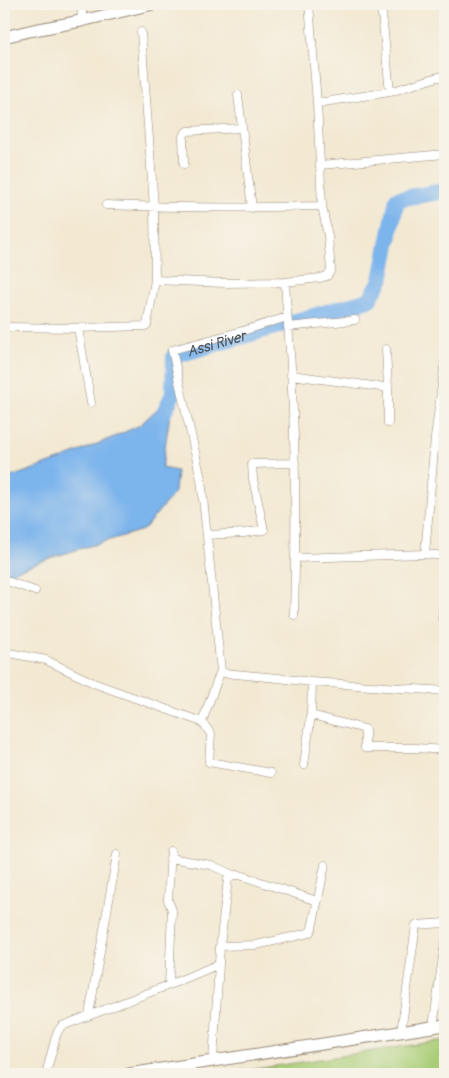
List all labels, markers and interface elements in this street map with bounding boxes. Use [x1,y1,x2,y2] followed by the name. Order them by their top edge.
[185,326,250,362] water label: Assi River

